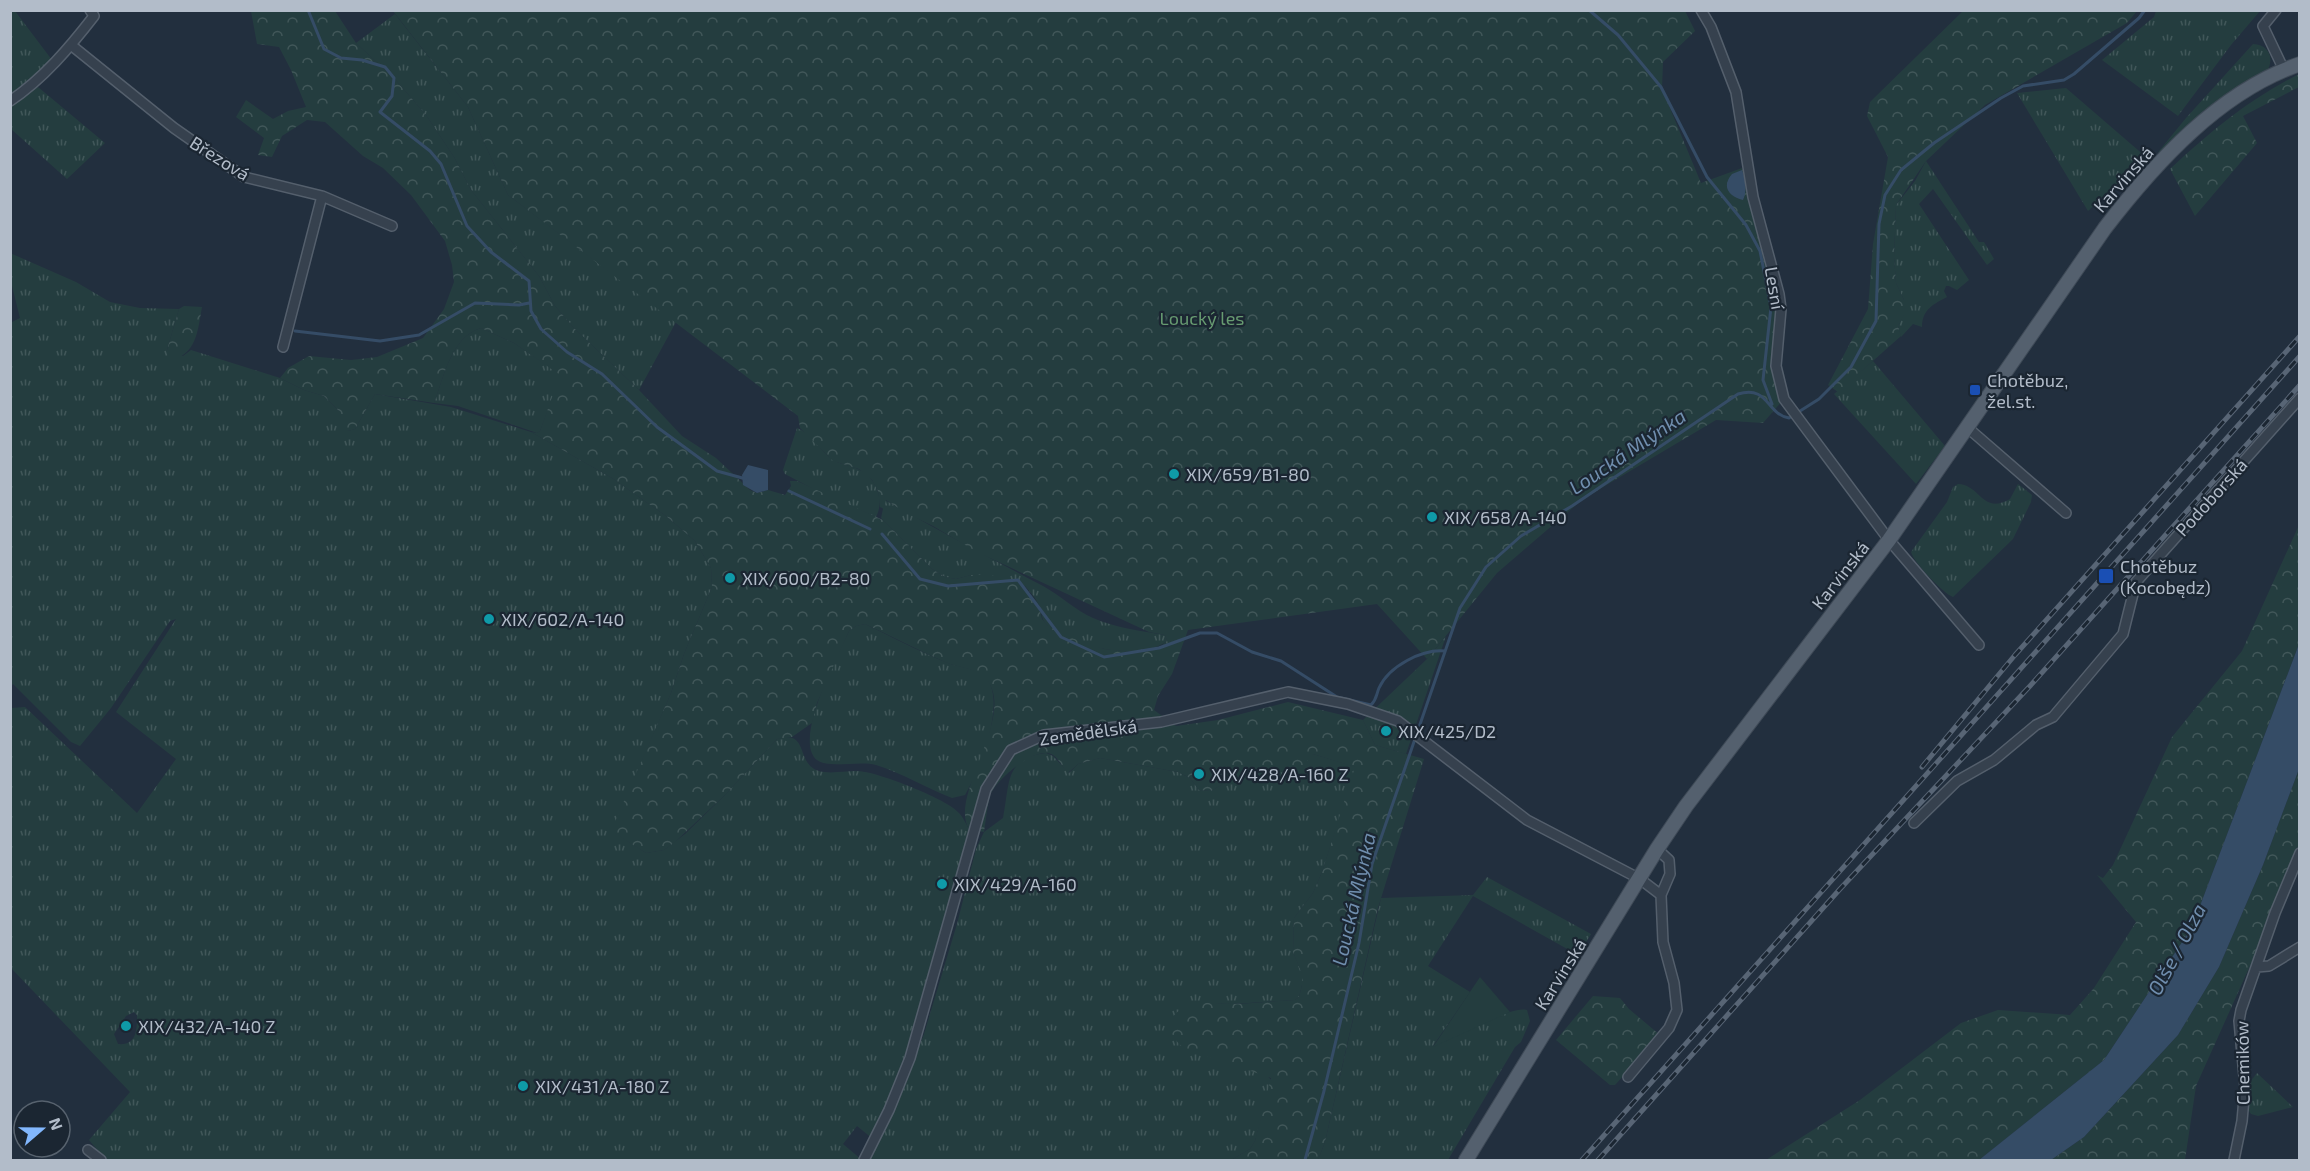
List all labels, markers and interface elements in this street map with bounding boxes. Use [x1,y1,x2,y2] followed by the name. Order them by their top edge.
[186,131,254,185] street label: Březová
[2088,141,2158,217] street label: Karvinská
[1760,265,1790,312] street label: Lesní
[1160,307,1244,329] park label: Loucký les
[1987,369,2068,412] place label: Chotěbuz, žel.st.
[1968,383,1982,397] marker: Chotěbuz, žel.st.
[1564,403,1691,500] water label: Loucká Mlýnka
[2170,454,2252,540] street label: Podoborská
[1186,463,1310,485] place label: XIX/659/B1-80
[1167,467,1181,481] marker: XIX/659/B1-80
[1444,506,1567,528] place label: XIX/658/A-140
[1425,510,1439,524] marker: XIX/658/A-140
[1807,537,1873,613] street label: Karvinská
[2120,555,2211,598] place label: Chotěbuz (Kocobędz)
[742,567,870,589] place label: XIX/600/B2-80
[2097,567,2115,585] marker: Chotěbuz (Kocobędz)
[723,571,737,585] marker: XIX/600/B2-80
[501,608,624,630] place label: XIX/602/A-140
[482,612,496,626] marker: XIX/602/A-140
[1038,714,1138,750] street label: Zemědělská
[1398,720,1496,742] place label: XIX/425/D2
[1379,724,1393,738] marker: XIX/425/D2
[1211,763,1349,785] place label: XIX/428/A-160 Z
[1192,767,1206,781] marker: XIX/428/A-160 Z
[1326,830,1381,968] water label: Loucká Mlýnka
[954,873,1077,895] place label: XIX/429/A-160
[935,877,949,891] marker: XIX/429/A-160
[2142,899,2210,999] water label: Olše / Olza
[1529,934,1591,1014] street label: Karvinská
[138,1015,276,1037] place label: XIX/432/A-140 Z
[119,1019,133,1033] marker: XIX/432/A-140 Z
[2230,1020,2254,1105] street label: Chemików
[535,1075,669,1097] place label: XIX/431/A-180 Z
[516,1079,530,1093] marker: XIX/431/A-180 Z
[12,1099,72,1159] north arrow
[46,1115,67,1132] text: N

